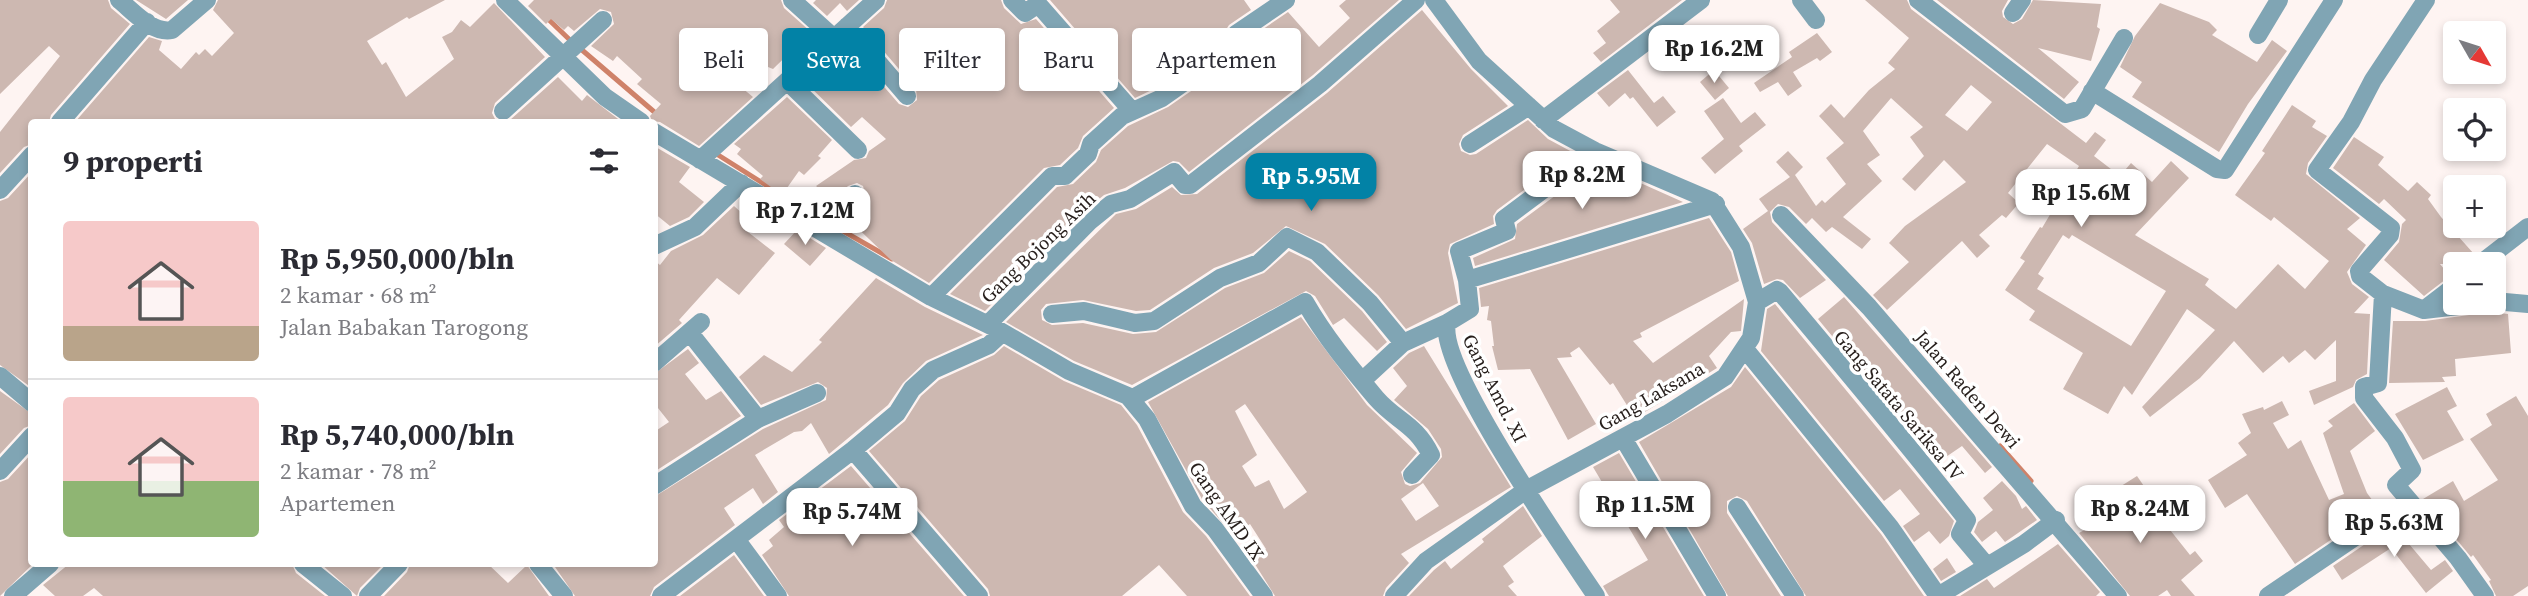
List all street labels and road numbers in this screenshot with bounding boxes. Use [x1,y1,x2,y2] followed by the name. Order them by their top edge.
[975,186,1101,308] street label: Gang Bojong Asih
[1828,324,1970,486] street label: Gang Satata Sariksa IV
[1909,324,2027,454] street label: Jalan Raden Dewi
[1457,329,1533,447] street label: Gang Amd. XI
[1593,355,1709,437] street label: Gang Laksana
[1183,456,1271,566] street label: Gang AMD IX

